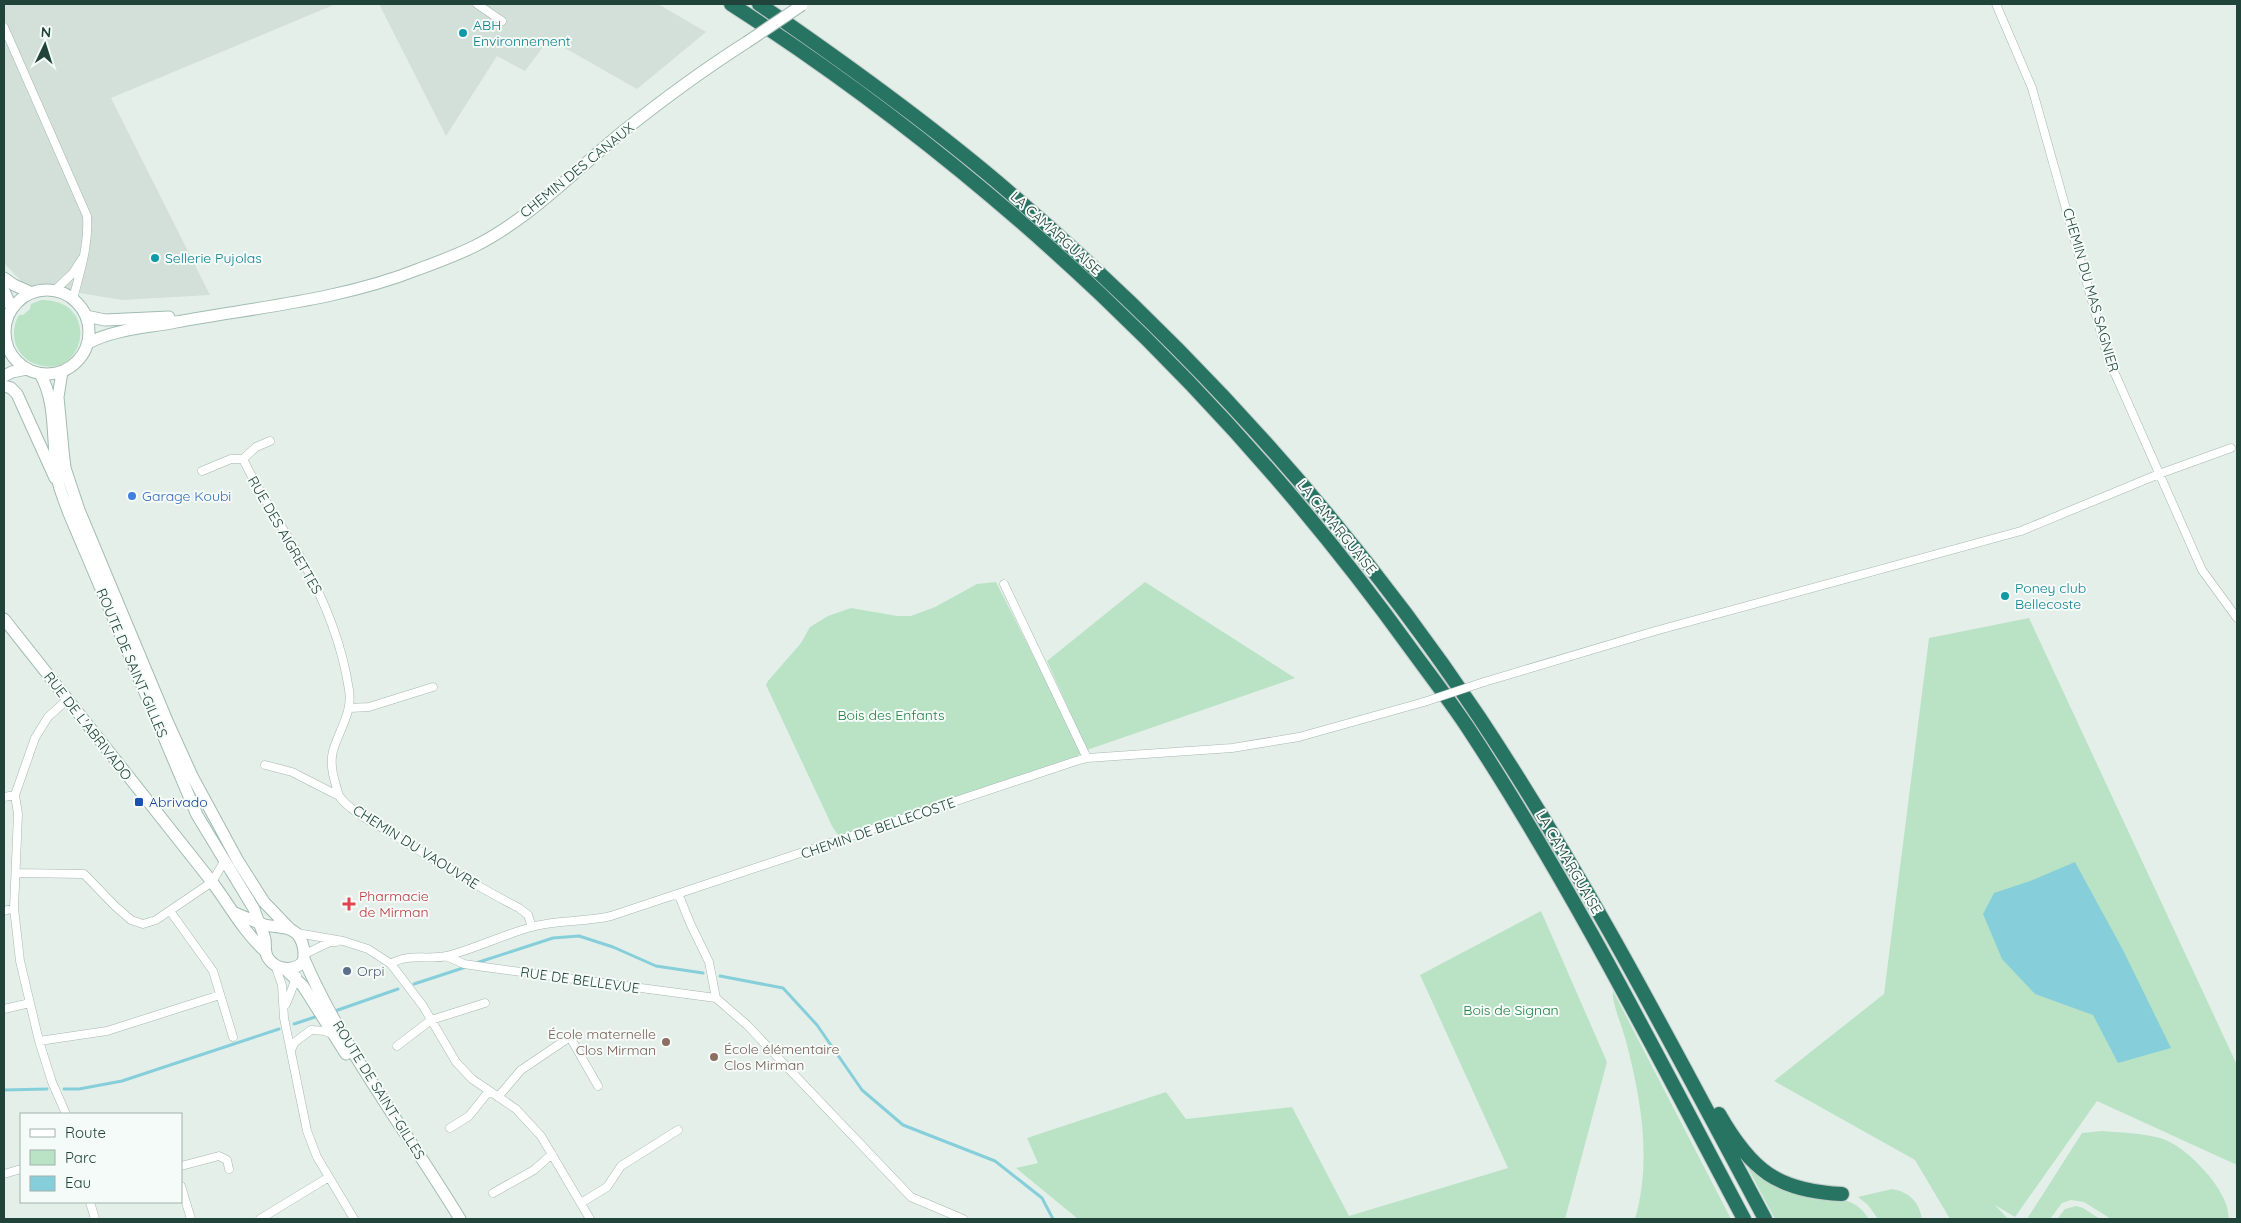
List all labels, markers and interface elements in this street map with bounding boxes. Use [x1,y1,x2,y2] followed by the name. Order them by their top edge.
[473,16,571,50] place label: ABH Environnement
[20,20,70,70] north arrow
[40,23,52,41] text: N
[457,27,469,39] marker: ABH Environnement
[516,118,638,222] street label: CHEMIN DES CANAUX
[1007,187,1105,279] street label: LA CAMARGUAISE
[2059,206,2123,374] street label: CHEMIN DU MAS SAGNIER
[165,249,262,267] place label: Sellerie Pujolas
[149,252,161,264] marker: Sellerie Pujolas
[244,473,326,597] street label: RUE DES AIGRETTES
[1293,476,1381,578] street label: LA CAMARGUAISE
[142,487,231,505] place label: Garage Koubi
[126,490,138,502] marker: Garage Koubi
[2015,579,2086,613] place label: Poney club Bellecoste
[92,586,172,741] street label: ROUTE DE SAINT-GILLES
[1999,590,2011,602] marker: Poney club Bellecoste
[40,668,136,784] street label: RUE DE L'ABRIVADO
[838,706,944,724] park label: Bois des Enfants
[149,793,208,811] place label: Abrivado
[798,793,958,863] street label: CHEMIN DE BELLECOSTE
[133,796,145,808] marker: Abrivado
[350,801,482,893] street label: CHEMIN DU VAOUVRE
[1532,807,1606,917] street label: LA CAMARGUAISE
[359,887,429,921] place label: Pharmacie de Mirman
[343,898,355,910] marker: Pharmacie de Mirman
[357,962,385,980] place label: Orpi
[519,963,641,997] street label: RUE DE BELLEVUE
[341,965,353,977] marker: Orpi
[1463,1001,1559,1019] park label: Bois de Signan
[329,1017,429,1163] street label: ROUTE DE SAINT-GILLES
[548,1025,656,1059] place label: École maternelle Clos Mirman
[660,1036,672,1048] marker: École maternelle Clos Mirman
[724,1040,839,1074] place label: École élémentaire Clos Mirman
[708,1051,720,1063] marker: École élémentaire Clos Mirman
[20,1113,182,1203] legend
[65,1123,106,1142] text: Route
[65,1148,96,1167] text: Parc
[65,1173,91,1192] text: Eau

